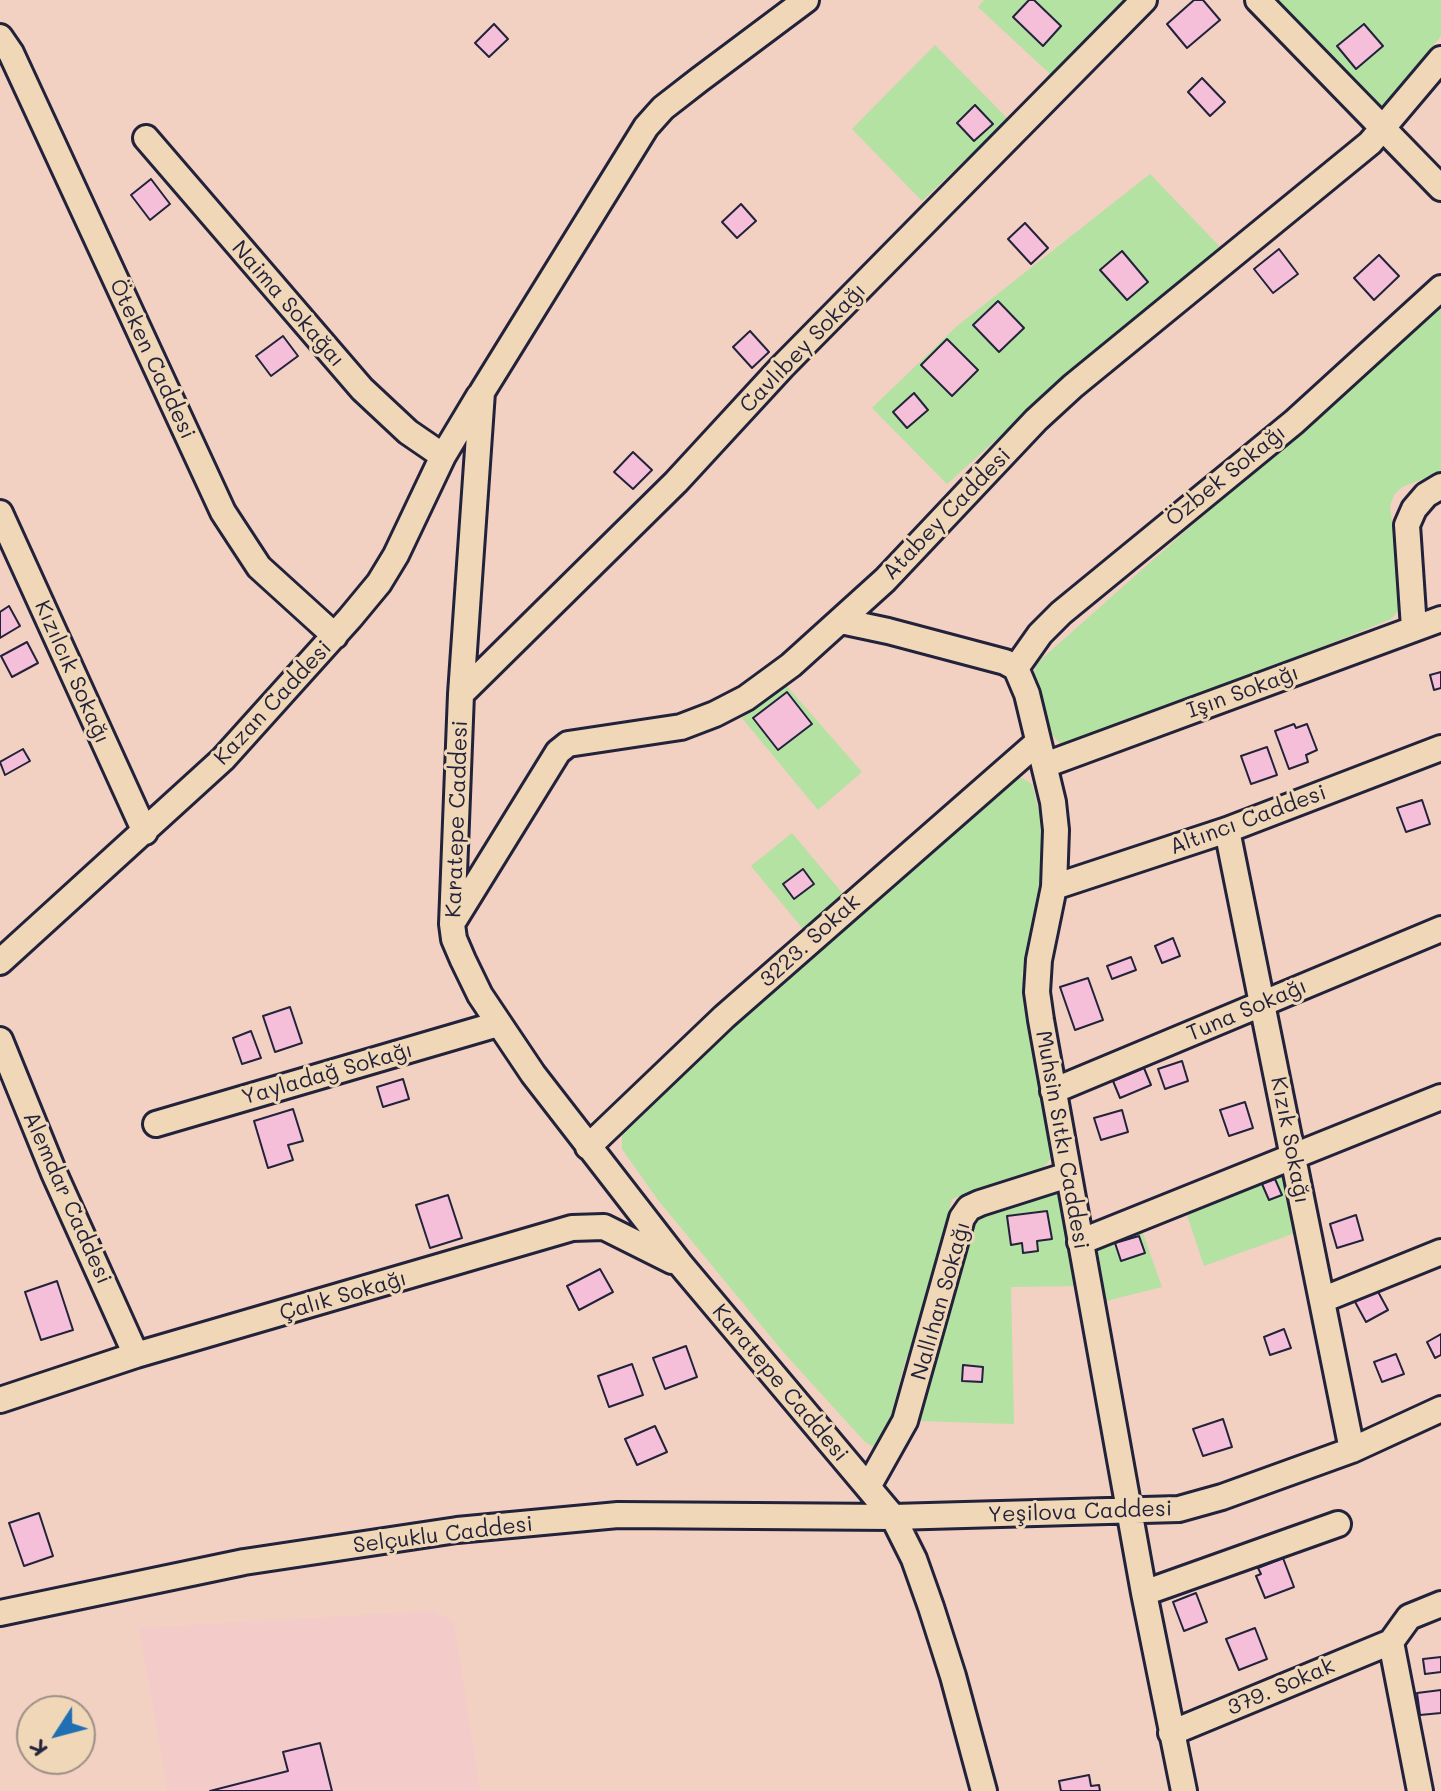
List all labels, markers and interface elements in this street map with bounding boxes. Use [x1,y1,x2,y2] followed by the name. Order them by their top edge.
[226,235,350,373] street label: Naima Sokağaı
[103,275,201,443] street label: Öteken Caddesi
[734,278,872,418] street label: Cavlıbey Sokağı
[1161,420,1291,532] street label: Özbek Sokağı
[877,443,1017,585] street label: Atabey Caddesi
[29,596,115,748] street label: Kızılcık Sokağı
[209,635,337,771] street label: Kazan Caddesi
[1184,660,1302,724] street label: Işın Sokağı
[440,720,474,918] street label: Karatepe Caddesi
[1166,779,1330,861] street label: Altıncı Caddesi
[754,889,866,993] street label: 3223. Sokak
[1183,973,1311,1047] street label: Tuna Sokağı
[1030,1029,1094,1251] street label: Muhsin Sıtkı Caddesi
[238,1037,416,1111] street label: Yayladağ Sokağı
[1265,1074,1315,1206] street label: Kızık Sokağı
[17,1108,117,1288] street label: Alemdar Caddesi
[906,1219,976,1383] street label: Nallıhan Sokağı
[276,1265,410,1327] street label: Çalık Sokağı
[706,1299,854,1467] street label: Karatepe Caddesi
[987,1496,1173,1528] street label: Yeşilova Caddesi
[352,1511,534,1559] street label: Selçuklu Caddesi
[1223,1653,1339,1721] street label: 379. Sokak
[16,1695,96,1775] north arrow
[22,1734,54,1763] text: K

